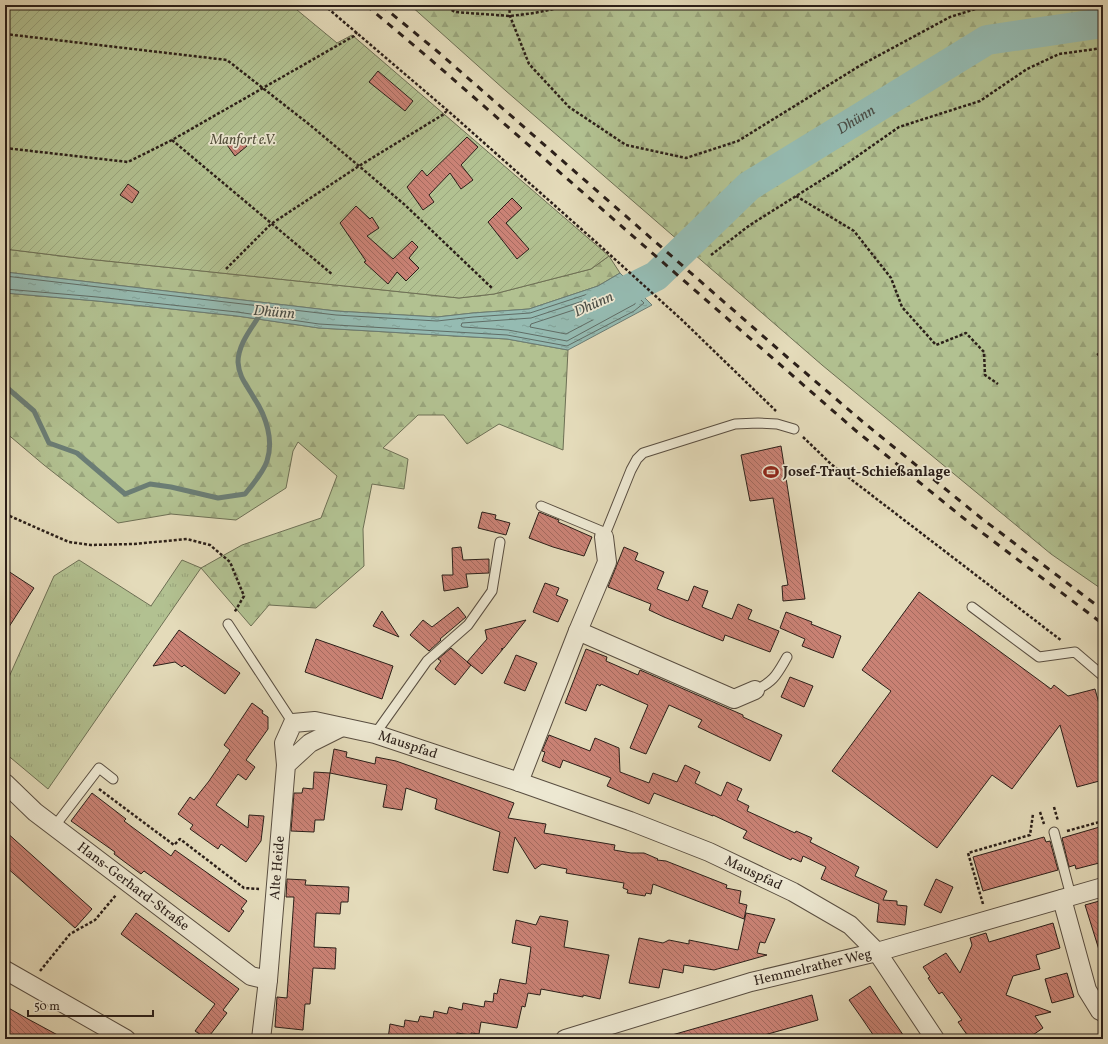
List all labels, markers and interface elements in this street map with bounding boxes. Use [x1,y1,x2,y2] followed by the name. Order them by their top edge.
[833,100,880,140] water label: Dhünn
[209,131,276,150] park label: Manfort e.V.
[571,287,618,323] water label: Dhünn
[252,301,296,325] water label: Dhünn
[762,463,780,481] sports icon: Josef-Traut-Schießanlage
[782,463,950,482] place label: Josef-Traut-Schießanlage
[375,726,440,764] street label: Mauspfad
[265,835,290,901] street label: Alte Heide
[73,838,194,936] street label: Hans-Gerhard-Straße
[721,851,785,895] street label: Mauspfad
[752,944,873,990] street label: Hemmelrather Weg
[28,992,153,1018] scale bar
[34,999,60,1015] text: 50 m

